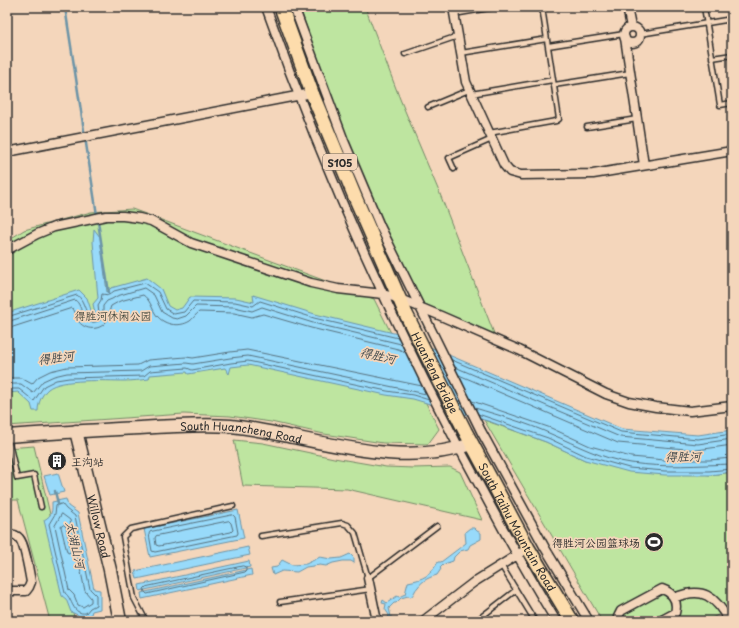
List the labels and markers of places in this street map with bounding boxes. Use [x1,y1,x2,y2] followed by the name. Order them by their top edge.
[46,450,68,472] building icon: 王沟站
[71,453,104,470] place label: 王沟站
[643,531,665,553] sports icon: 得胜河公园篮球场
[552,534,640,551] place label: 得胜河公园篮球场

